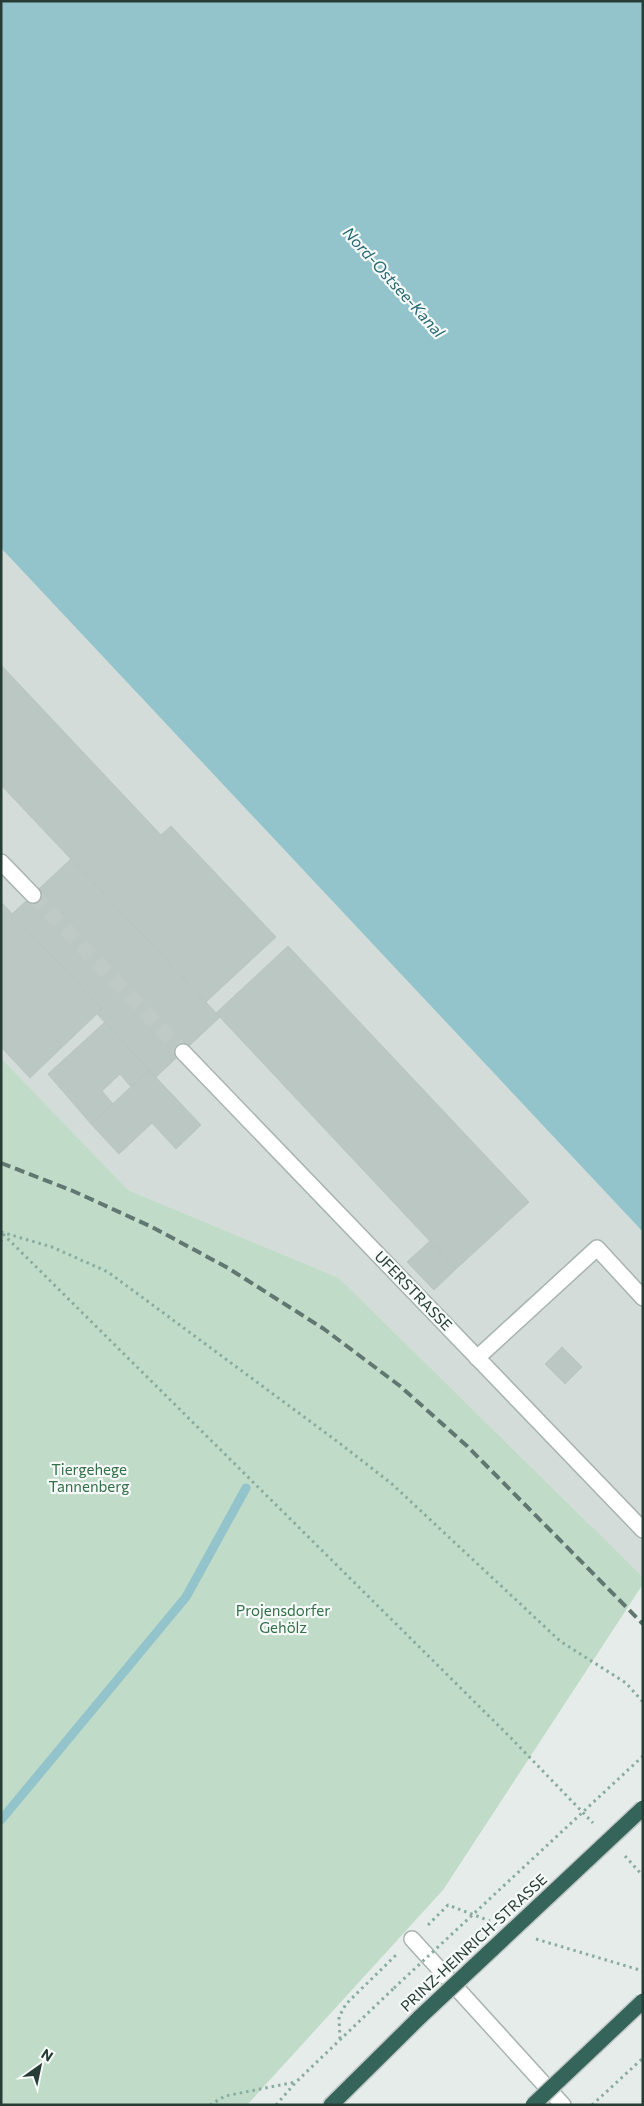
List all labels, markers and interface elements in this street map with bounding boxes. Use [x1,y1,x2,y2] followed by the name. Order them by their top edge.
[340,222,450,342] water label: Nord-Ostsee-Kanal
[371,1247,456,1334] street label: UFERSTRASSE
[49,1460,129,1495] park label: Tiergehege Tannenberg
[236,1601,330,1636] park label: Projensdorfer Gehölz
[396,1870,550,2015] street label: PRINZ-HEINRICH-STRASSE
[15,2041,65,2091] north arrow
[38,2045,56,2065] text: N

